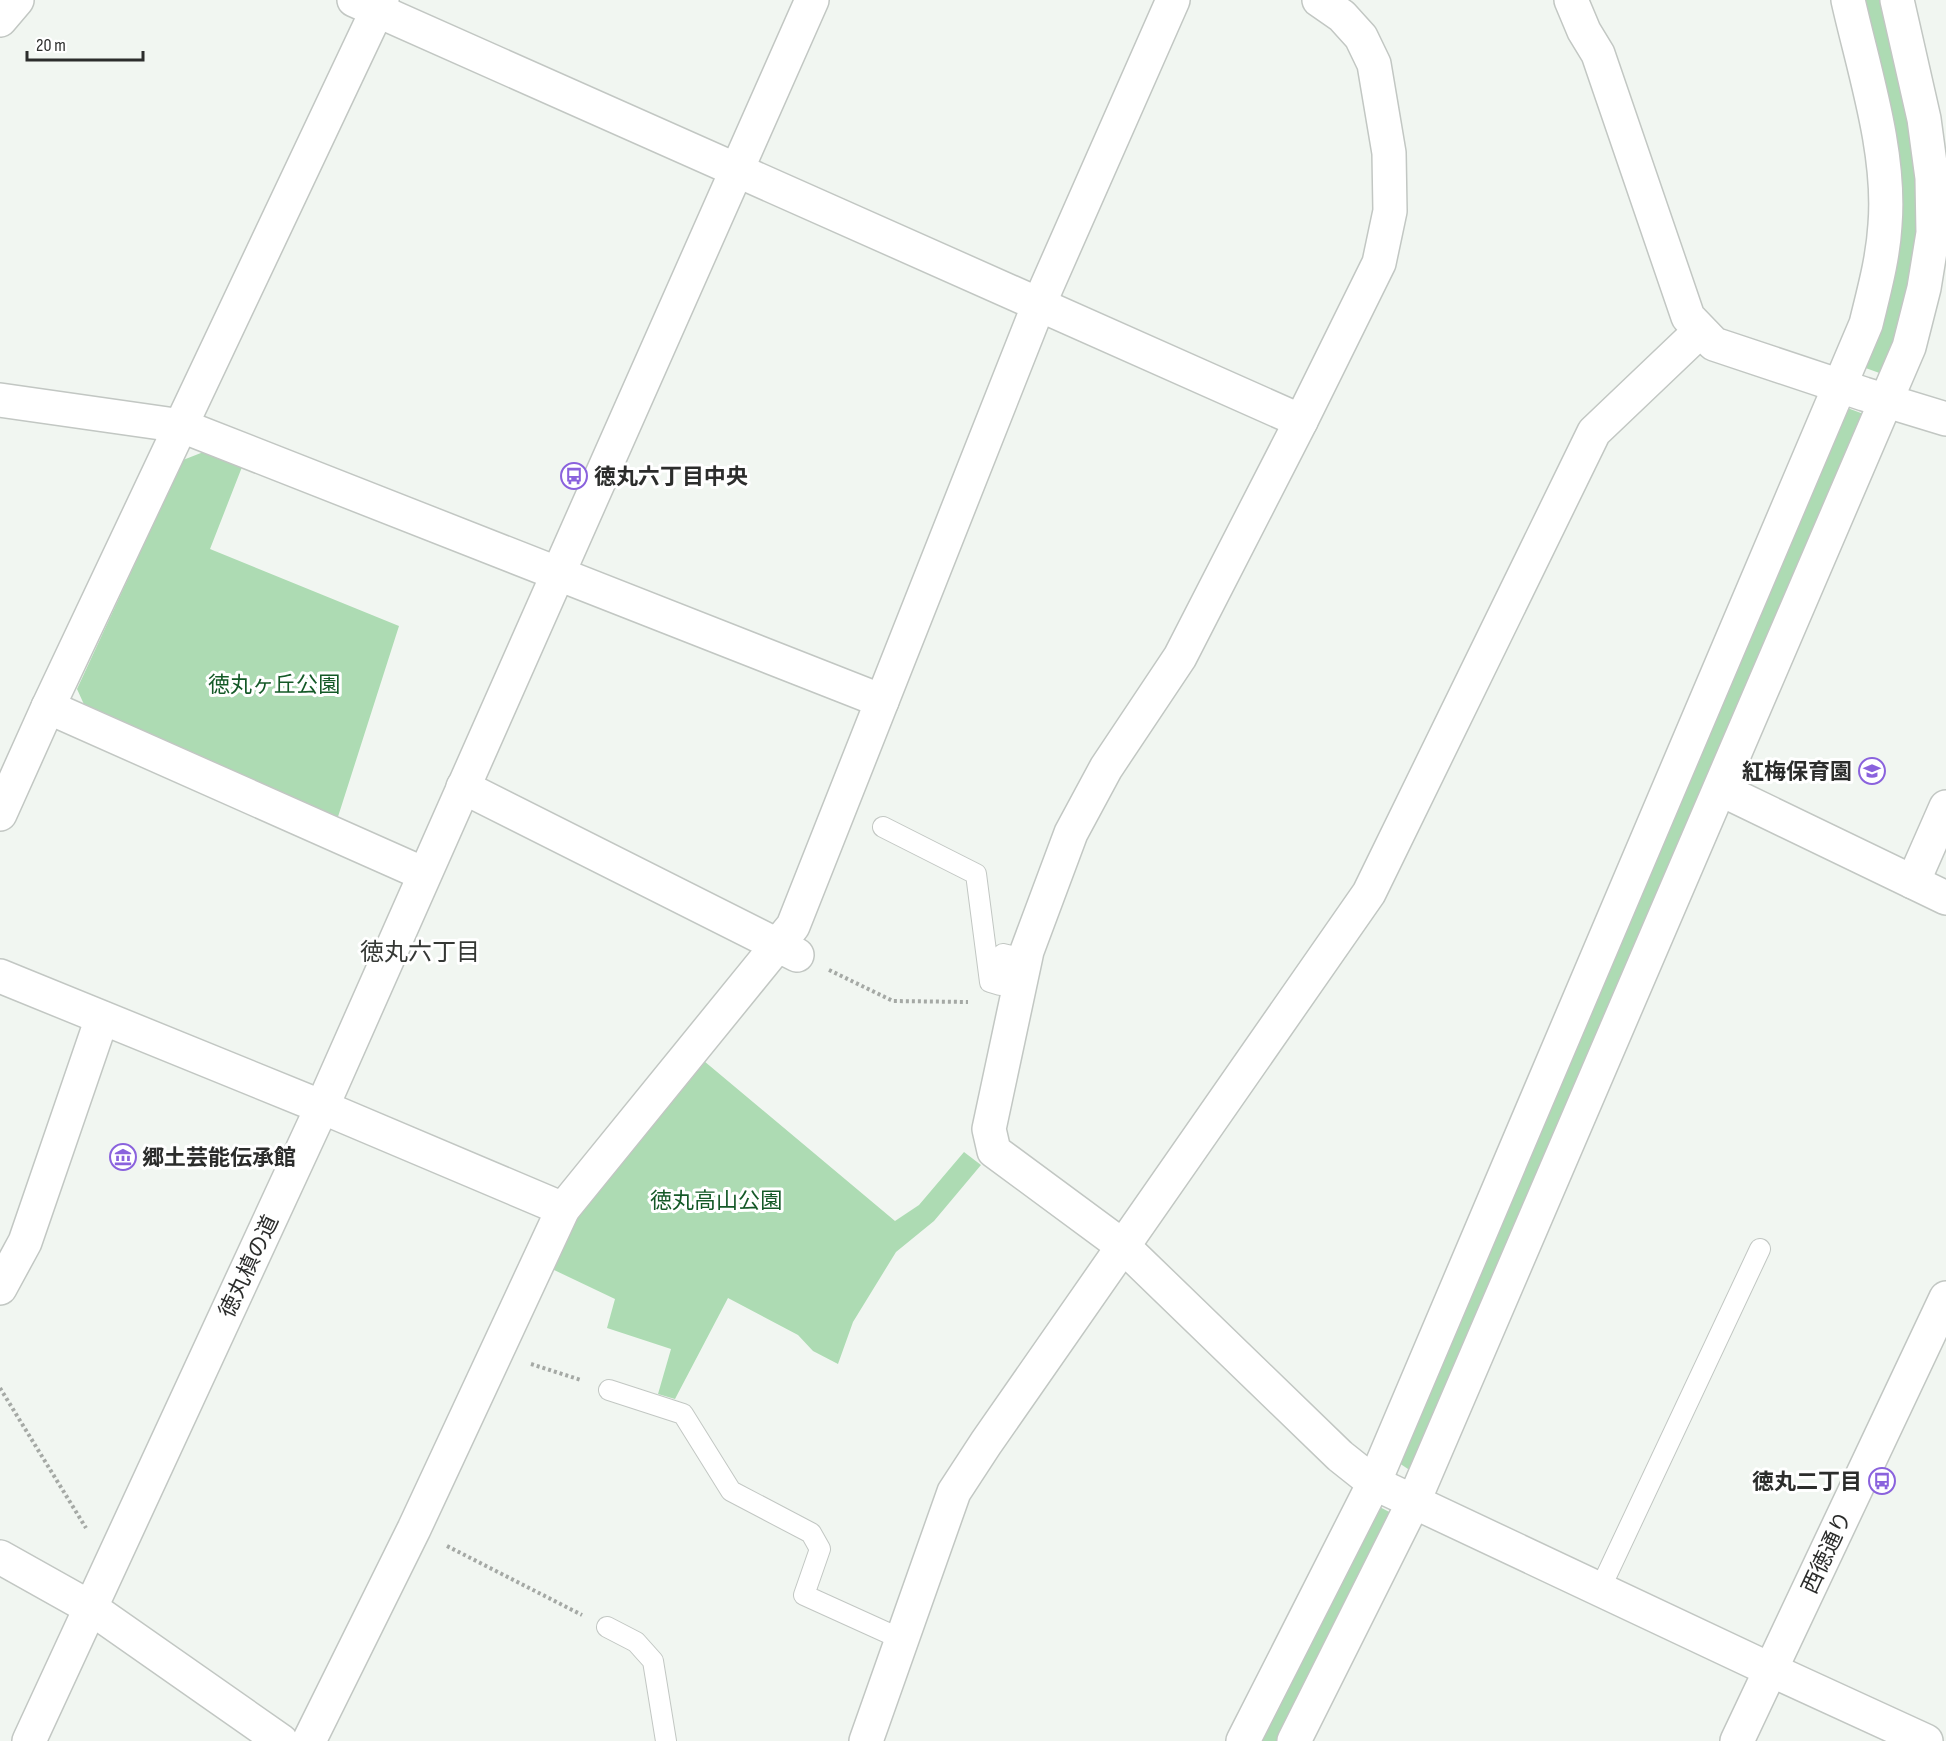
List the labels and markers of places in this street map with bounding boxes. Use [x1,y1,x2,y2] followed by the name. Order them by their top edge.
[559,461,589,491] bus stop icon: 徳丸六丁目中央
[594,464,748,491] place label: 徳丸六丁目中央
[1857,756,1887,786] school or university icon: 紅梅保育園
[1742,759,1852,786] place label: 紅梅保育園
[108,1142,138,1172] museum icon: 郷土芸能伝承館
[142,1145,296,1172] place label: 郷土芸能伝承館
[1867,1466,1897,1496] bus stop icon: 徳丸二丁目
[1752,1469,1862,1496] place label: 徳丸二丁目

